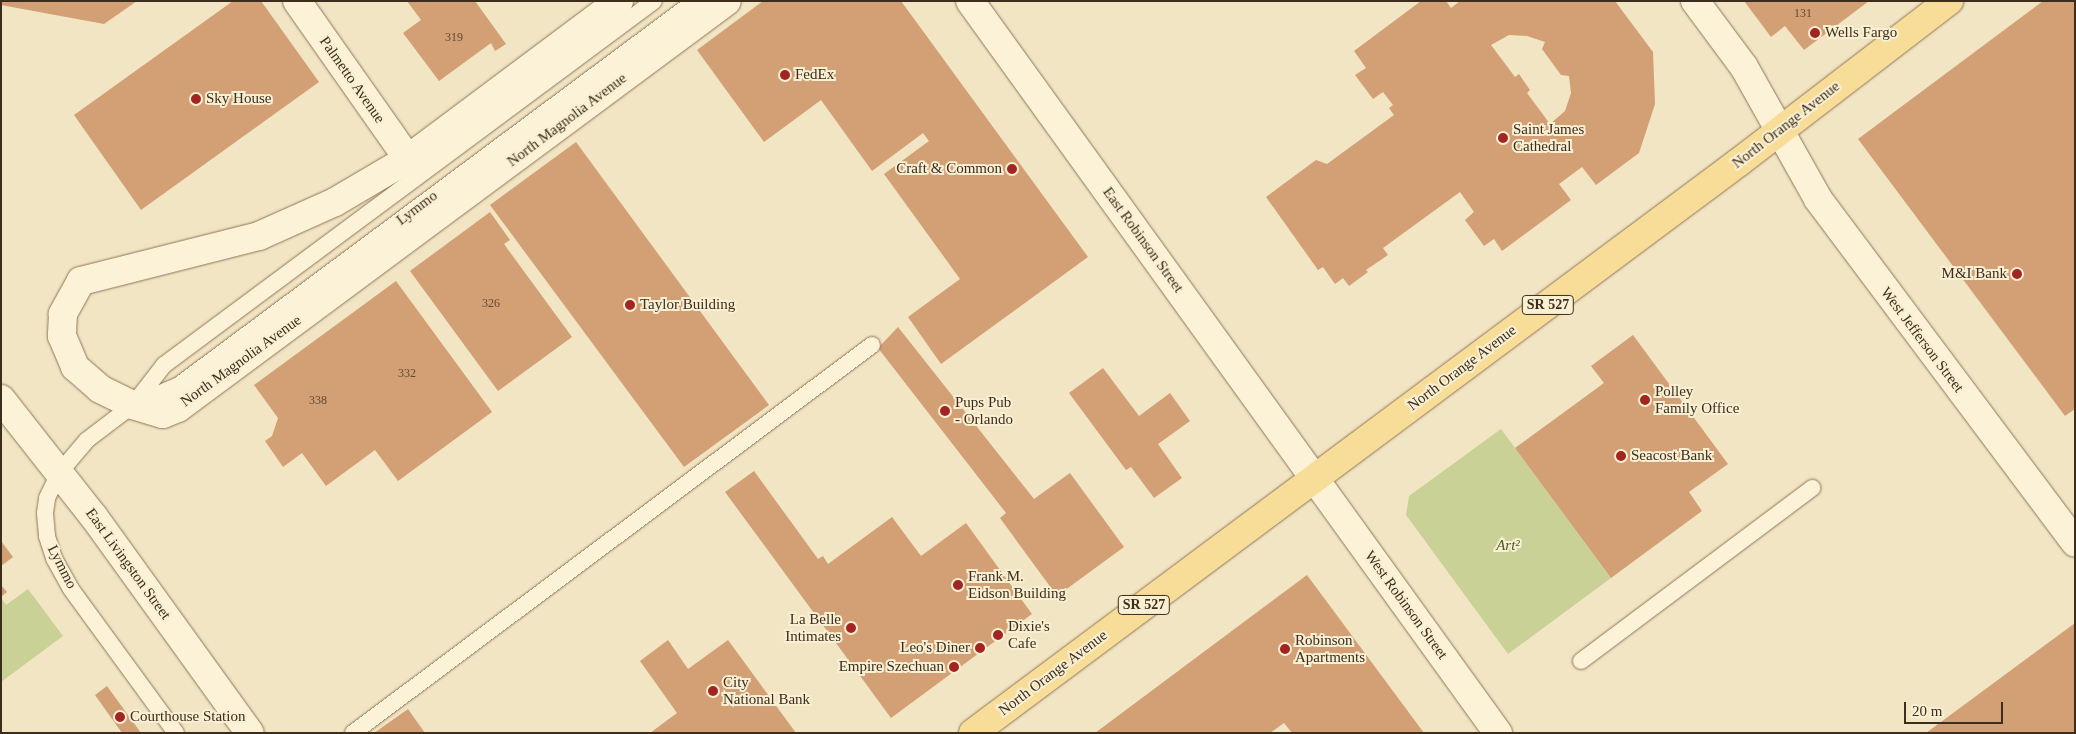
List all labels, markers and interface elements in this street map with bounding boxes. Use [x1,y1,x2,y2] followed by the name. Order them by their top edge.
[1794,7,1812,21] house number: 131
[1825,24,1897,42] place label: Wells Fargo
[1809,27,1821,39] marker: Wells Fargo
[445,31,463,45] house number: 319
[315,33,389,127] street label: Palmetto Avenue
[795,66,834,84] place label: FedEx
[503,69,631,171] street label: North Magnolia Avenue
[779,69,791,81] marker: FedEx
[1728,77,1844,173] street label: North Orange Avenue
[206,90,271,108] place label: Sky House
[190,93,202,105] marker: Sky House
[1513,120,1584,155] place label: Saint James Cathedral
[1497,132,1509,144] marker: Saint James Cathedral
[896,160,1002,178] place label: Craft & Common
[1006,163,1018,175] marker: Craft & Common
[1099,184,1187,296] street label: East Robinson Street
[393,187,441,229] street label: Lymmo
[1942,265,2007,283] place label: M&I Bank
[2011,268,2023,280] marker: M&I Bank
[1877,284,1967,396] street label: West Jefferson Street
[1522,294,1574,316] road number: SR 527
[640,296,735,314] place label: Taylor Building
[482,297,500,311] house number: 326
[624,299,636,311] marker: Taylor Building
[177,311,305,411] street label: North Magnolia Avenue
[1404,321,1520,415] street label: North Orange Avenue
[398,367,416,381] house number: 332
[1655,382,1739,417] place label: Polley Family Office
[955,393,1013,428] place label: Pups Pub - Orlando
[309,394,327,408] house number: 338
[1639,394,1651,406] marker: Polley Family Office
[939,405,951,417] marker: Pups Pub - Orlando
[1631,447,1712,465] place label: Seacost Bank
[1615,450,1627,462] marker: Seacost Bank
[82,505,174,623] street label: East Livingston Street
[1496,537,1520,555] park label: Art²
[43,542,81,592] street label: Lymmo
[1361,547,1451,663] street label: West Robinson Street
[968,567,1066,602] place label: Frank M. Eidson Building
[952,579,964,591] marker: Frank M. Eidson Building
[1118,594,1170,616] road number: SR 527
[785,610,841,645] place label: La Belle Intimates
[1008,617,1050,652] place label: Dixie's Cafe
[845,622,857,634] marker: La Belle Intimates
[995,626,1111,720] street label: North Orange Avenue
[992,629,1004,641] marker: Dixie's Cafe
[1295,631,1365,666] place label: Robinson Apartments
[900,639,970,657] place label: Leo's Diner
[974,642,986,654] marker: Leo's Diner
[1279,643,1291,655] marker: Robinson Apartments
[839,658,944,676] place label: Empire Szechuan
[948,661,960,673] marker: Empire Szechuan
[723,673,810,708] place label: City National Bank
[707,685,719,697] marker: City National Bank
[1906,692,2005,724] scale bar
[1912,703,1942,719] text: 20 m
[130,708,245,726] place label: Courthouse Station
[114,711,126,723] marker: Courthouse Station

